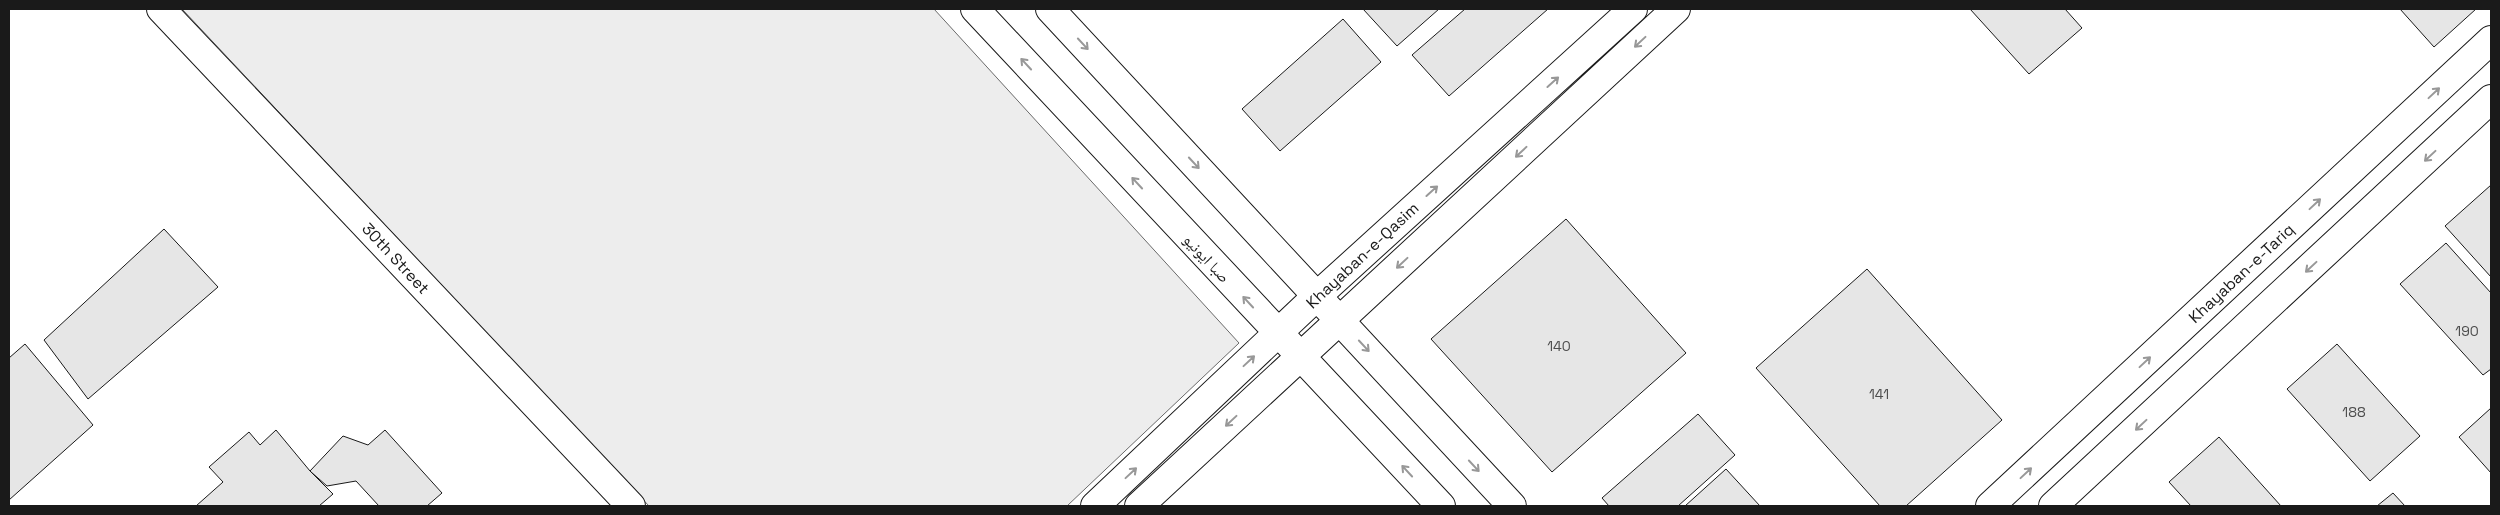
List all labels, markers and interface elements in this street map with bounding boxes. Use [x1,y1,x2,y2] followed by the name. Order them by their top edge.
[1634,36,1647,48] one-way arrow
[1077,38,1089,51] one-way arrow
[1020,57,1032,70] one-way arrow
[1546,76,1559,88] one-way arrow
[2427,87,2440,99] one-way arrow
[1515,146,1527,158] one-way arrow
[2423,150,2436,162] one-way arrow
[1188,157,1200,170] one-way arrow
[1131,176,1143,189] one-way arrow
[1426,185,1439,197] one-way arrow
[1301,198,1423,313] street label: Khayaban-e-Qasim
[2308,198,2321,210] one-way arrow
[357,218,434,298] street label: 30th Street
[2184,219,2299,328] street label: Khayaban-e-Tariq
[1179,229,1235,287] street label: صبا ایونیو
[1395,257,1408,269] one-way arrow
[2304,261,2317,273] one-way arrow
[1242,295,1254,308] one-way arrow
[2455,322,2479,340] house number: 190
[1547,337,1571,355] house number: 140
[1358,340,1370,353] one-way arrow
[1243,355,1256,367] one-way arrow
[2138,356,2151,368] one-way arrow
[1869,385,1889,403] house number: 141
[2342,403,2366,421] house number: 188
[1225,415,1238,427] one-way arrow
[2134,419,2147,431] one-way arrow
[1468,459,1480,472] one-way arrow
[1401,464,1413,477] one-way arrow
[1125,467,1137,479] one-way arrow
[2019,467,2032,479] one-way arrow

